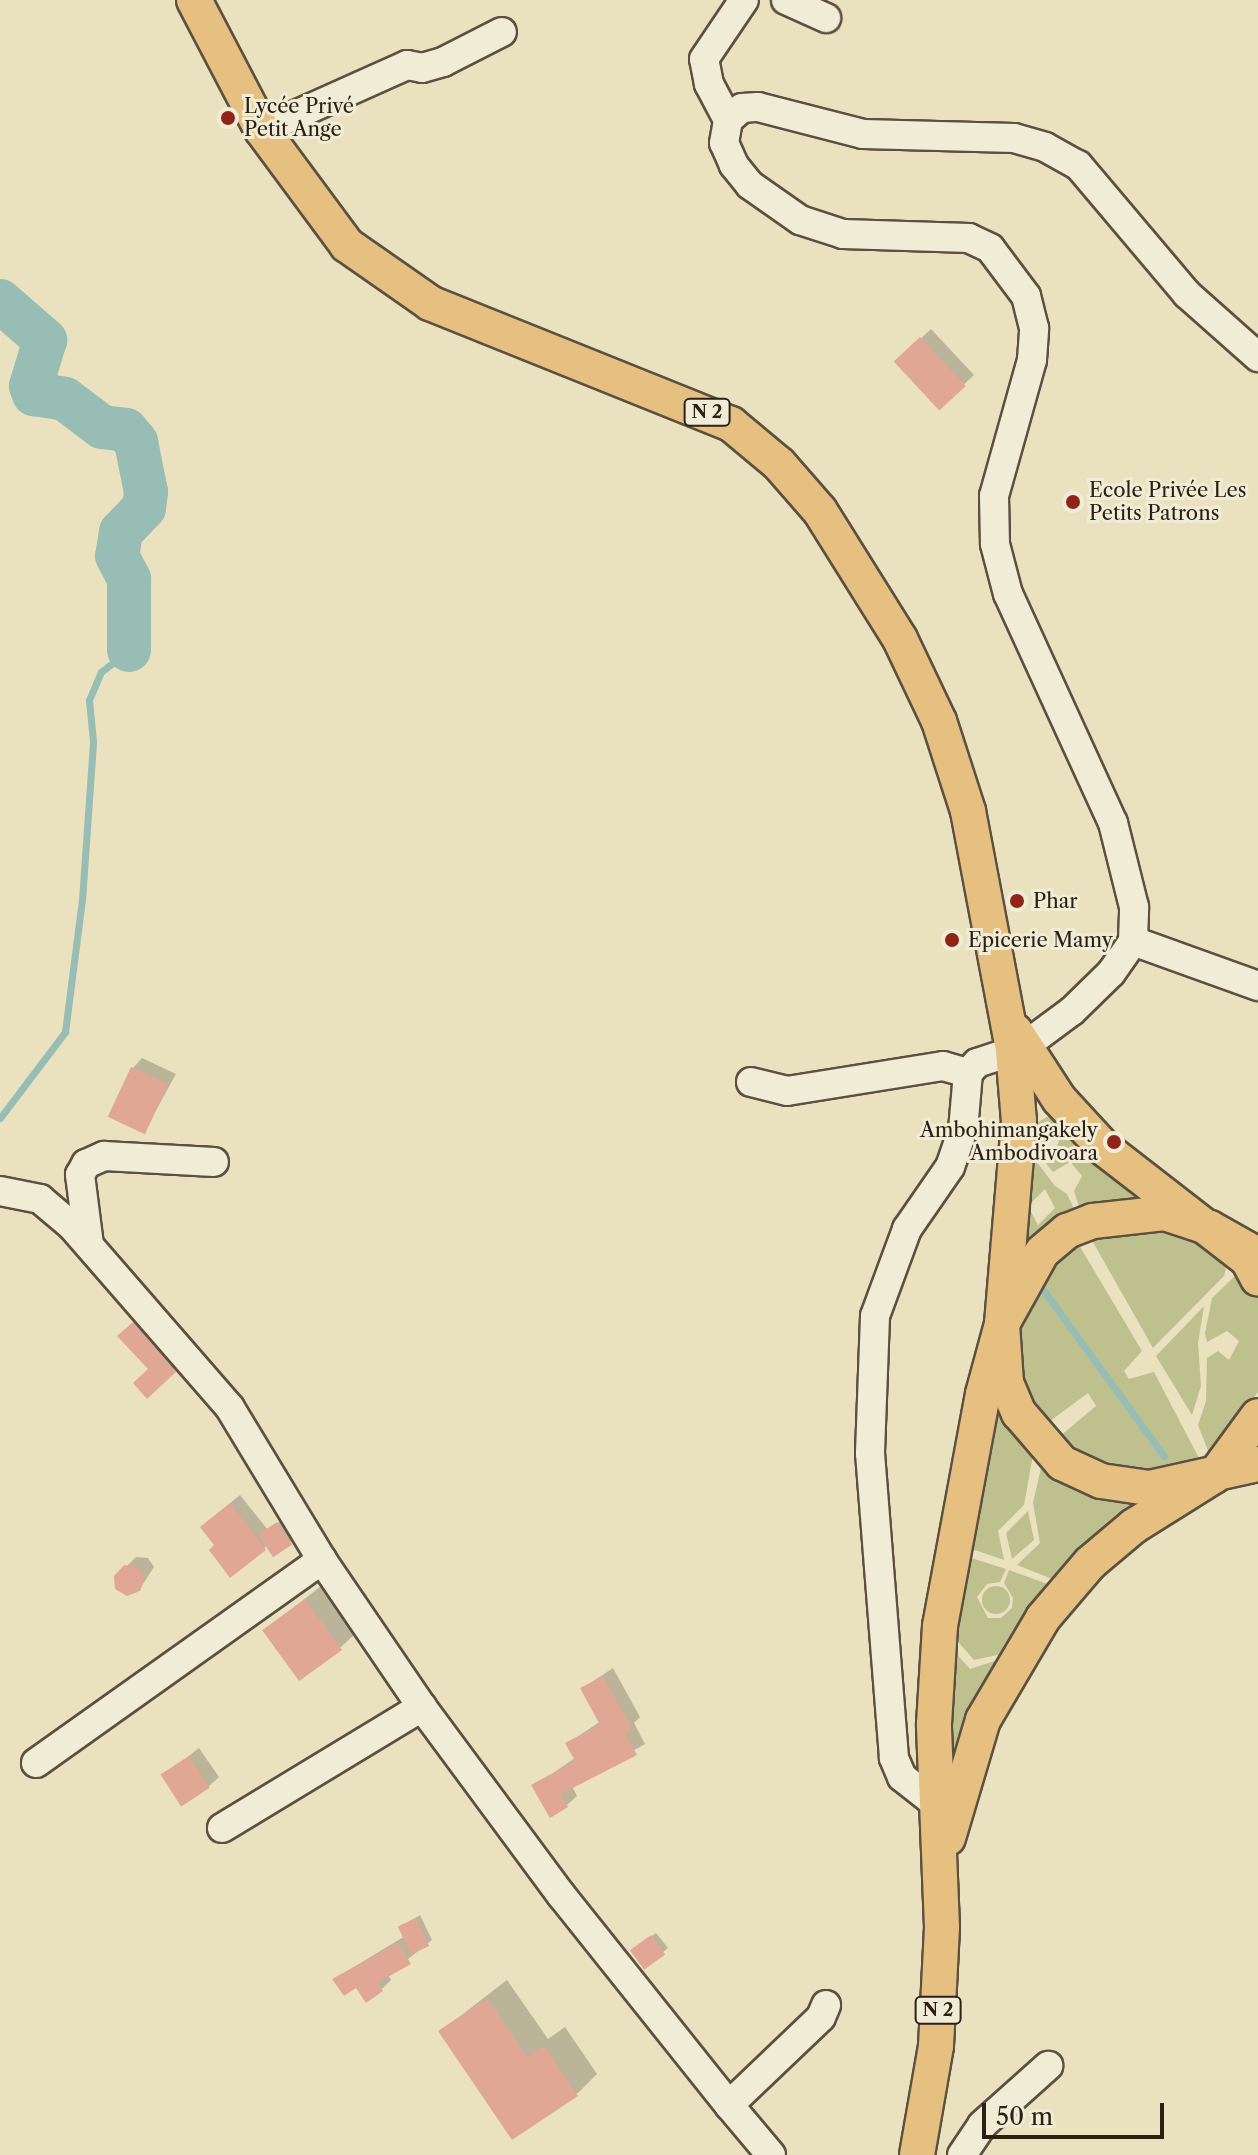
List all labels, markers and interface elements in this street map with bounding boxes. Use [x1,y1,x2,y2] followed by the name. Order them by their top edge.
[244,94,354,141] place label: Lycée Privé Petit Ange
[219,109,237,127] marker: Lycée Privé Petit Ange
[683,398,731,426] road number: N 2
[1089,478,1247,525] place label: Ecole Privée Les Petits Patrons
[1064,493,1082,511] marker: Ecole Privée Les Petits Patrons
[1033,889,1078,913] place label: Phar
[1008,892,1026,910] marker: Phar
[968,928,1113,952] place label: Epicerie Mamy
[943,931,961,949] marker: Epicerie Mamy
[920,1118,1098,1165] place label: Ambohimangakely Ambodivoara
[1105,1133,1123,1151] marker: Ambohimangakely Ambodivoara
[914,1996,962,2024] road number: N 2
[986,2087,1168,2137] scale bar
[996,2102,1053,2131] text: 50 m

